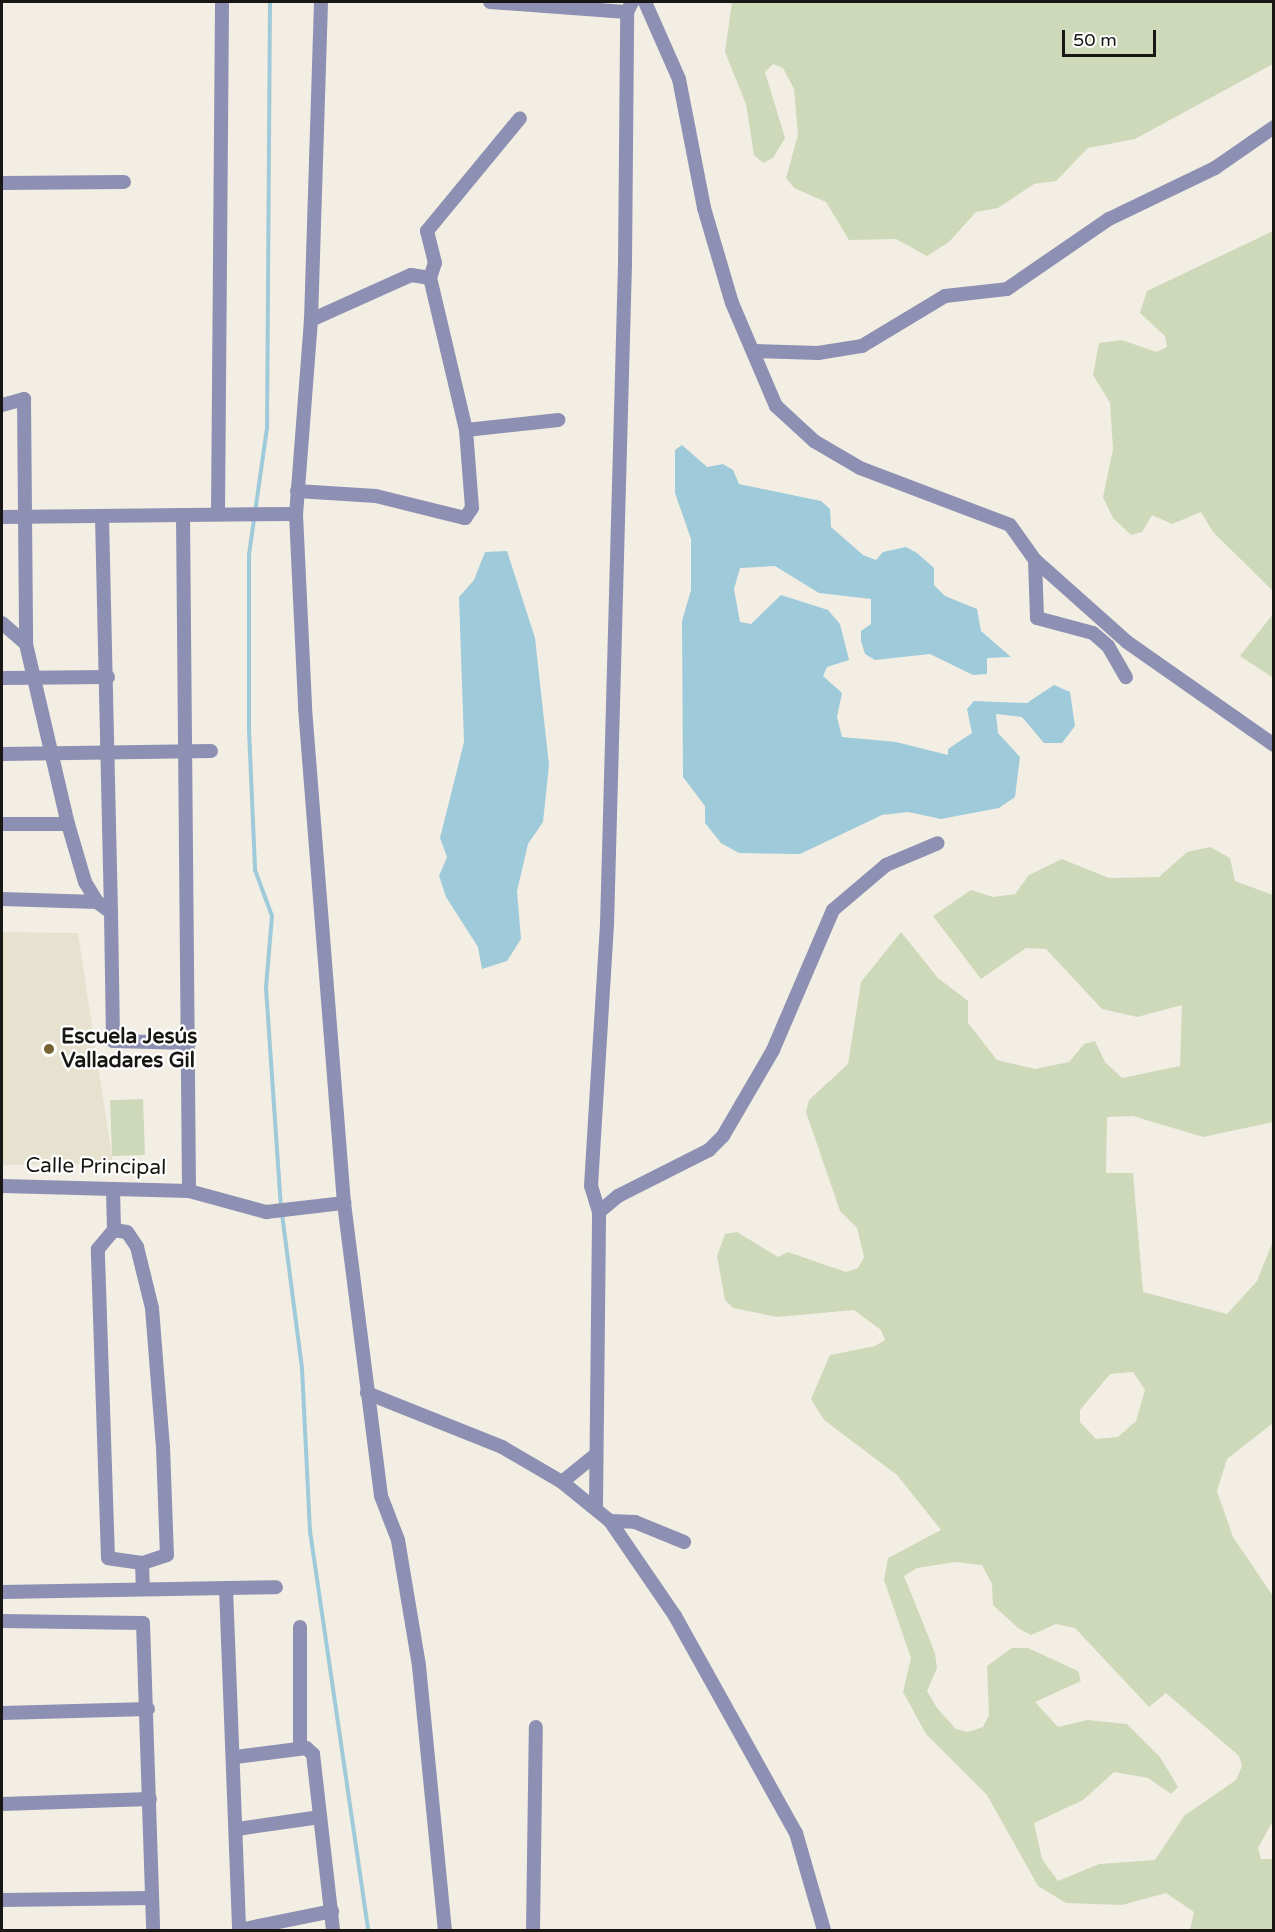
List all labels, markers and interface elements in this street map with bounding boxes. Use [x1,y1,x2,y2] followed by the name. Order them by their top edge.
[1065,18,1160,56] scale bar
[1073,29,1117,51] text: 50 m
[61,1024,197,1074] place label: Escuela Jesús Valladares Gil
[42,1042,56,1056] marker: Escuela Jesús Valladares Gil
[25,1153,167,1181] street label: Calle Principal

